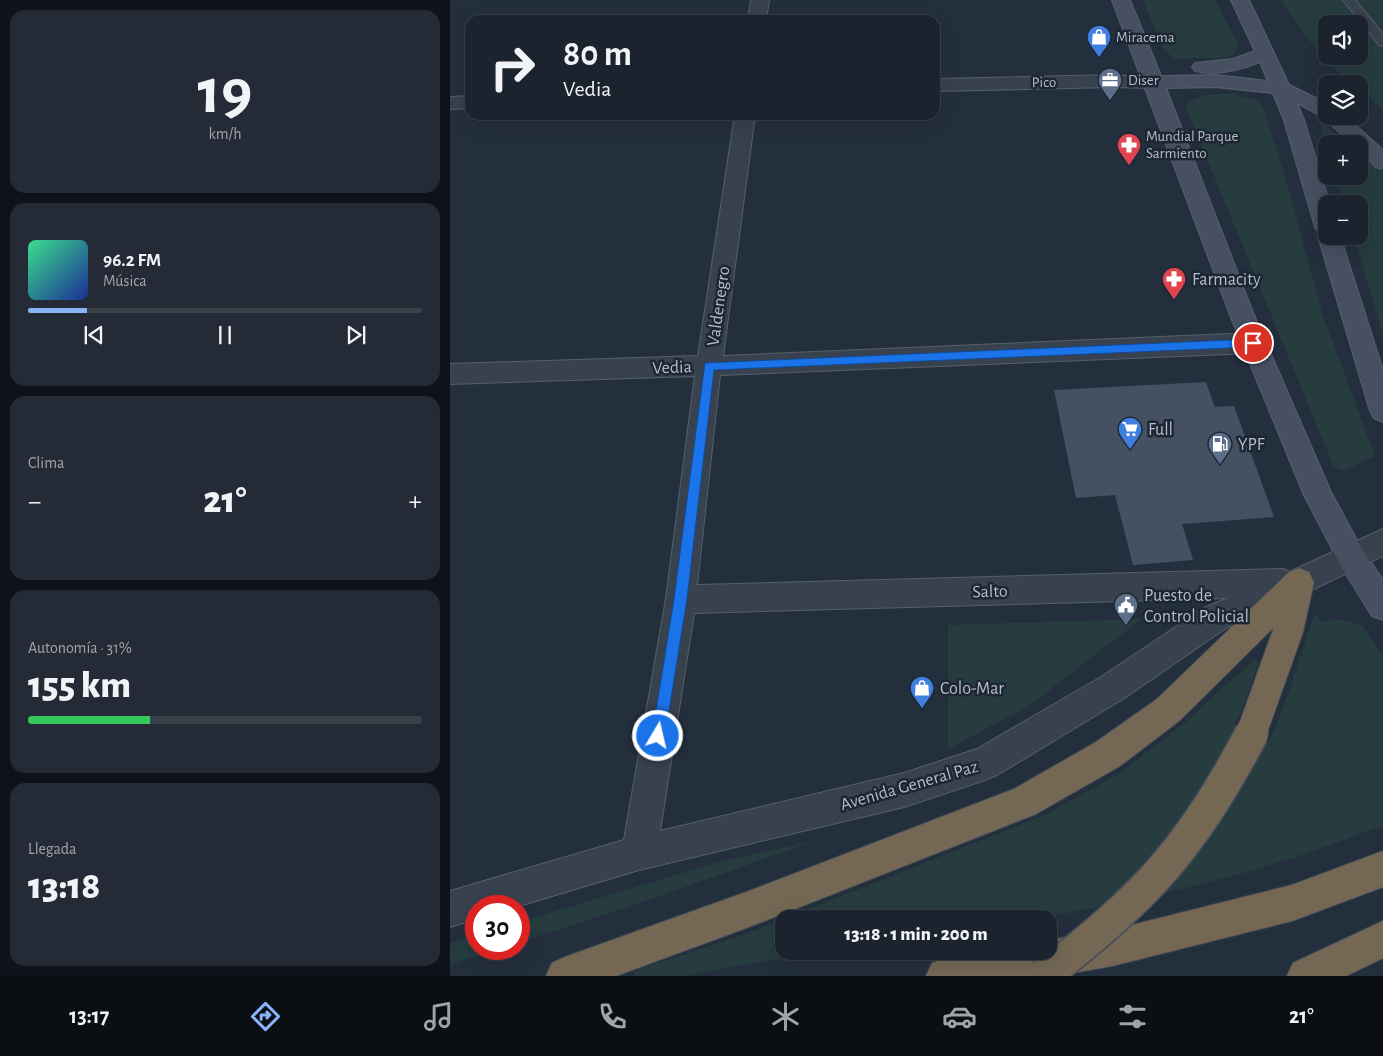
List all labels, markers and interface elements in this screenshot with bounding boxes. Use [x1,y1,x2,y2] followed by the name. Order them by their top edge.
[1318,15,1368,245] map controls
[1318,15,1368,65] button: sound
[1086,24,1112,58] shop icon: Miracema
[1116,30,1175,45] place label: Miracema
[480,35,545,100] icon: right
[563,37,632,72] text: 80 m
[198,60,252,125] text: 19
[1097,67,1123,101] office icon: Diser
[1128,73,1159,88] place label: Diser
[1032,75,1056,90] street label: Pico
[1318,75,1368,125] button: layers
[563,78,611,100] text: Vedia
[208,126,242,142] text: km/h
[1146,129,1239,161] place label: Mundial Parque Sarmiento
[1116,132,1142,166] pharmacy icon: Mundial Parque Sarmiento
[1318,135,1368,185] button: +
[1318,195,1368,245] button: −
[103,251,161,270] text: 96.2 FM
[704,265,734,347] street label: Valdenegro
[1161,266,1187,300] pharmacy icon: Farmacity
[1192,271,1261,289] place label: Farmacity
[103,273,147,289] text: Música
[80,321,108,349] icon: previous
[211,321,239,349] icon: pause
[342,321,370,349] icon: next
[1232,322,1274,364] pin
[1239,329,1267,357] icon: arrive
[652,358,692,378] street label: Vedia
[1117,416,1143,450] supermarket icon: Full
[1148,421,1173,439] place label: Full
[1207,431,1233,465] fuel station icon: YPF
[1238,436,1265,454] place label: YPF
[28,455,64,471] text: Clima
[203,482,247,520] text: 21°
[28,488,41,516] text: −
[409,488,422,516] text: +
[972,582,1008,602] street label: Salto
[1144,587,1249,626] place label: Puesto de Control Policial
[1113,592,1139,626] public building icon: Puesto de Control Policial
[28,640,132,656] text: Autonomía · 31%
[28,667,131,705] text: 155 km
[909,675,935,709] shop icon: Colo-Mar
[940,680,1004,698] place label: Colo-Mar
[631,709,683,761] position arrow
[838,758,980,814] street label: Avenida General Paz
[28,841,76,857] text: Llegada
[28,868,100,906] text: 13:18
[465,895,530,960] speed limit sign: 30
[844,925,988,944] text: 13:18 · 1 min · 200 m
[248,999,283,1034] icon: directions
[421,999,456,1034] icon: music
[595,999,630,1034] icon: phone
[768,999,803,1034] icon: climate
[942,999,977,1034] icon: car
[1115,999,1150,1034] icon: filters
[69,1005,109,1027] text: 13:17
[1289,1005,1314,1027] text: 21°

